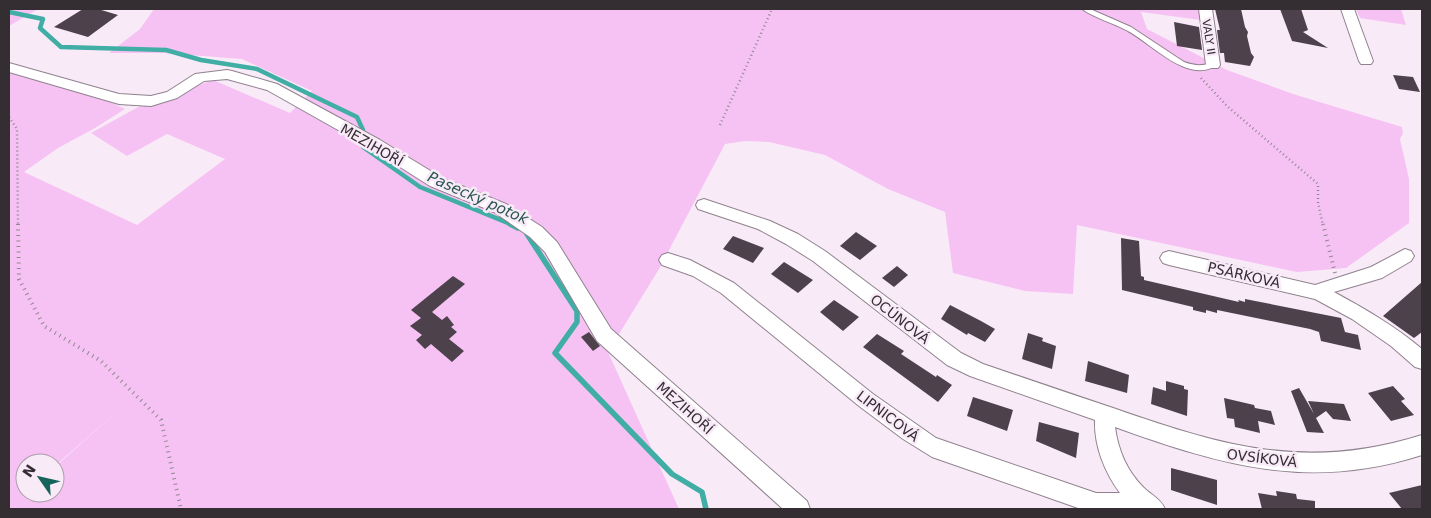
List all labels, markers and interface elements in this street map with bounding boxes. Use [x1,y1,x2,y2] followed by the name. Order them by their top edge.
[1199,18,1218,56] street label: VALY II
[338,121,406,169] street label: MEZIHOŘÍ
[425,168,532,229] water label: Pasecký potok
[1206,259,1282,291] street label: PSÁRKOVÁ
[867,290,934,347] street label: OCÚNOVÁ
[654,379,716,437] street label: MEZIHOŘÍ
[854,387,923,445] street label: LIPNICOVÁ
[1226,446,1299,470] street label: OVSÍKOVÁ
[15,453,65,503] north arrow
[19,461,39,480] text: N

